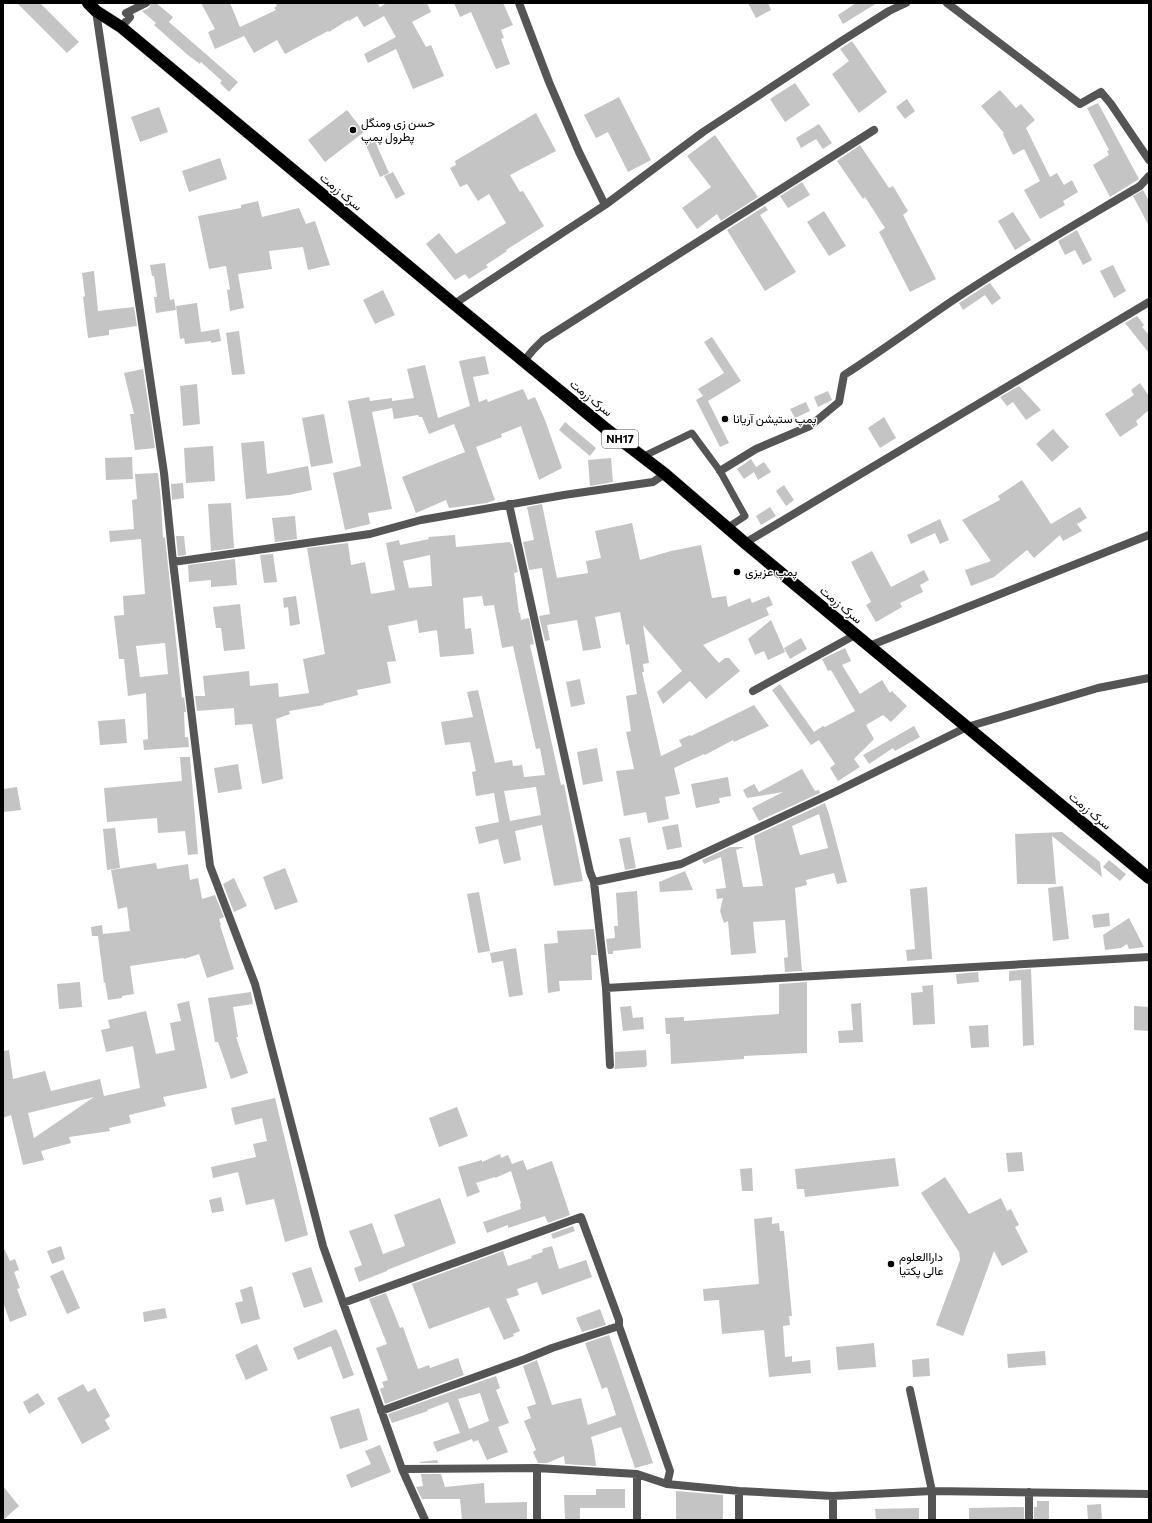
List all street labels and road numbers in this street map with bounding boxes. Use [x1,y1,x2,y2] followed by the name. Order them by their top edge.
[317,170,365,214] street label: سرک زرمت
[566,376,616,420] street label: سرک زرمت
[602,430,638,448] road number: NH17
[817,583,865,627] street label: سرک زرمت
[1066,789,1114,833] street label: سرک زرمت

